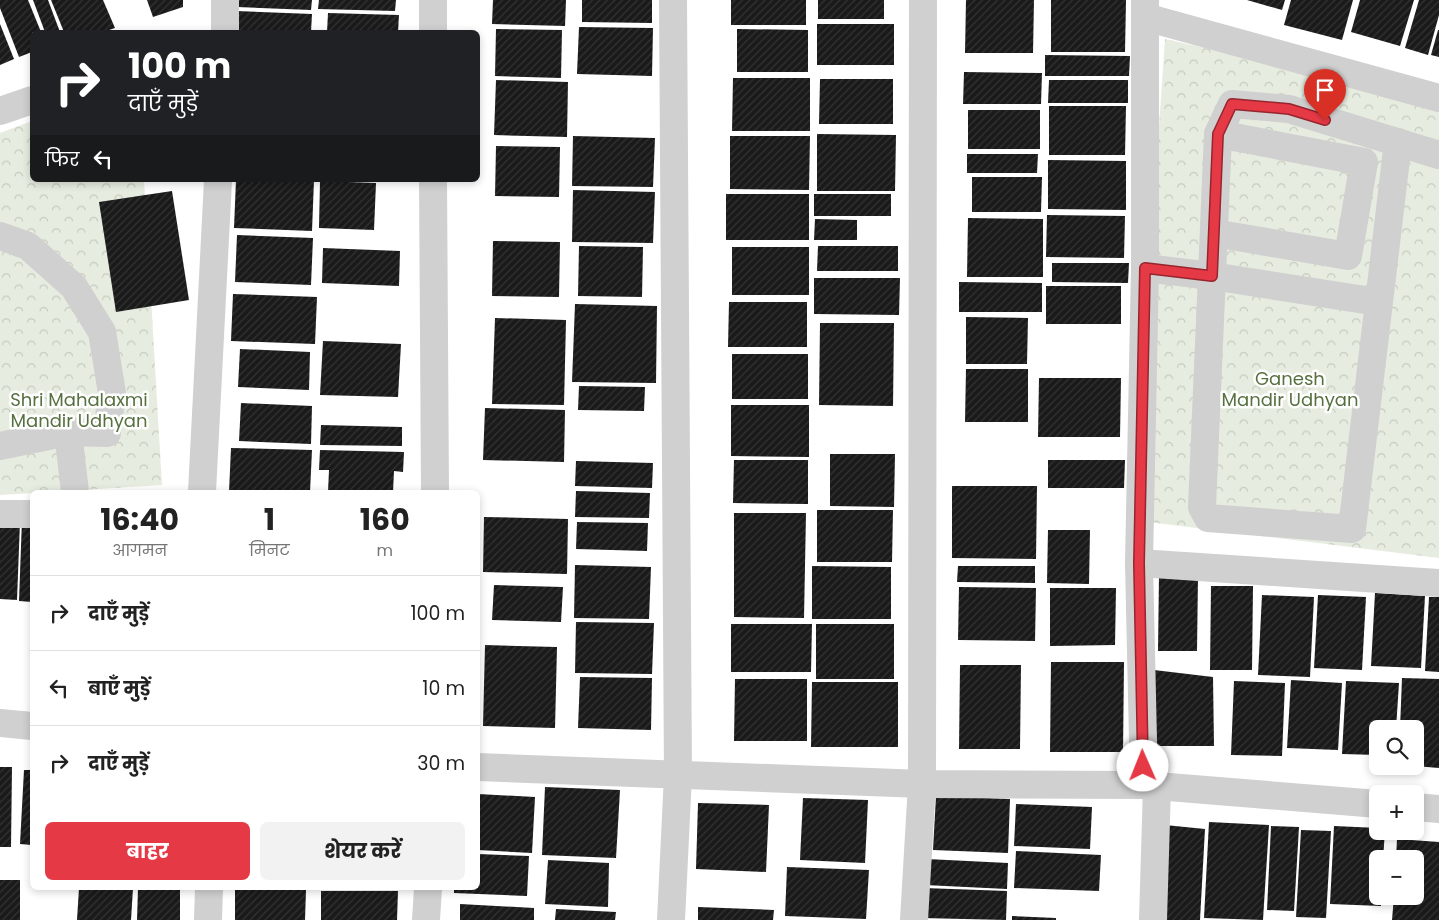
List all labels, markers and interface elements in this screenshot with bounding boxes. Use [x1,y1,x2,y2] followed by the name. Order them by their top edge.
[128,41,231,90] text: 100 m
[45,50,110,115] icon: right
[1304,69,1346,120] pin
[1311,76,1339,104] icon: arrive
[128,88,198,119] text: दाएँ मुड़ें
[89,145,117,173] icon: left
[45,146,79,173] text: फिर
[1222,366,1358,412] park label: Ganesh Mandir Udhyan
[10,387,148,433] park label: Shri Mahalaxmi Mandir Udhyan
[100,498,179,541] text: 16:40
[264,498,275,541] text: 1
[360,498,410,541] text: 160
[112,539,167,562] text: आगमन
[249,539,290,562] text: मिनट
[377,539,393,562] text: m
[45,599,73,627] icon: right
[88,600,149,627] text: दाएँ मुड़ें
[410,600,465,627] text: 100 m
[45,674,73,702] icon: left
[88,675,150,702] text: बाएँ मुड़ें
[422,675,465,702] text: 10 m
[1369,720,1424,905] map controls
[1369,720,1424,775] button: search
[1116,739,1168,791] position arrow
[45,749,73,777] icon: right
[88,750,149,777] text: दाएँ मुड़ें
[417,750,465,777] text: 30 m
[1369,785,1424,840] button: +
[45,822,250,880] button: बाहर
[260,822,465,880] button: शेयर करें
[1369,850,1424,905] button: −

